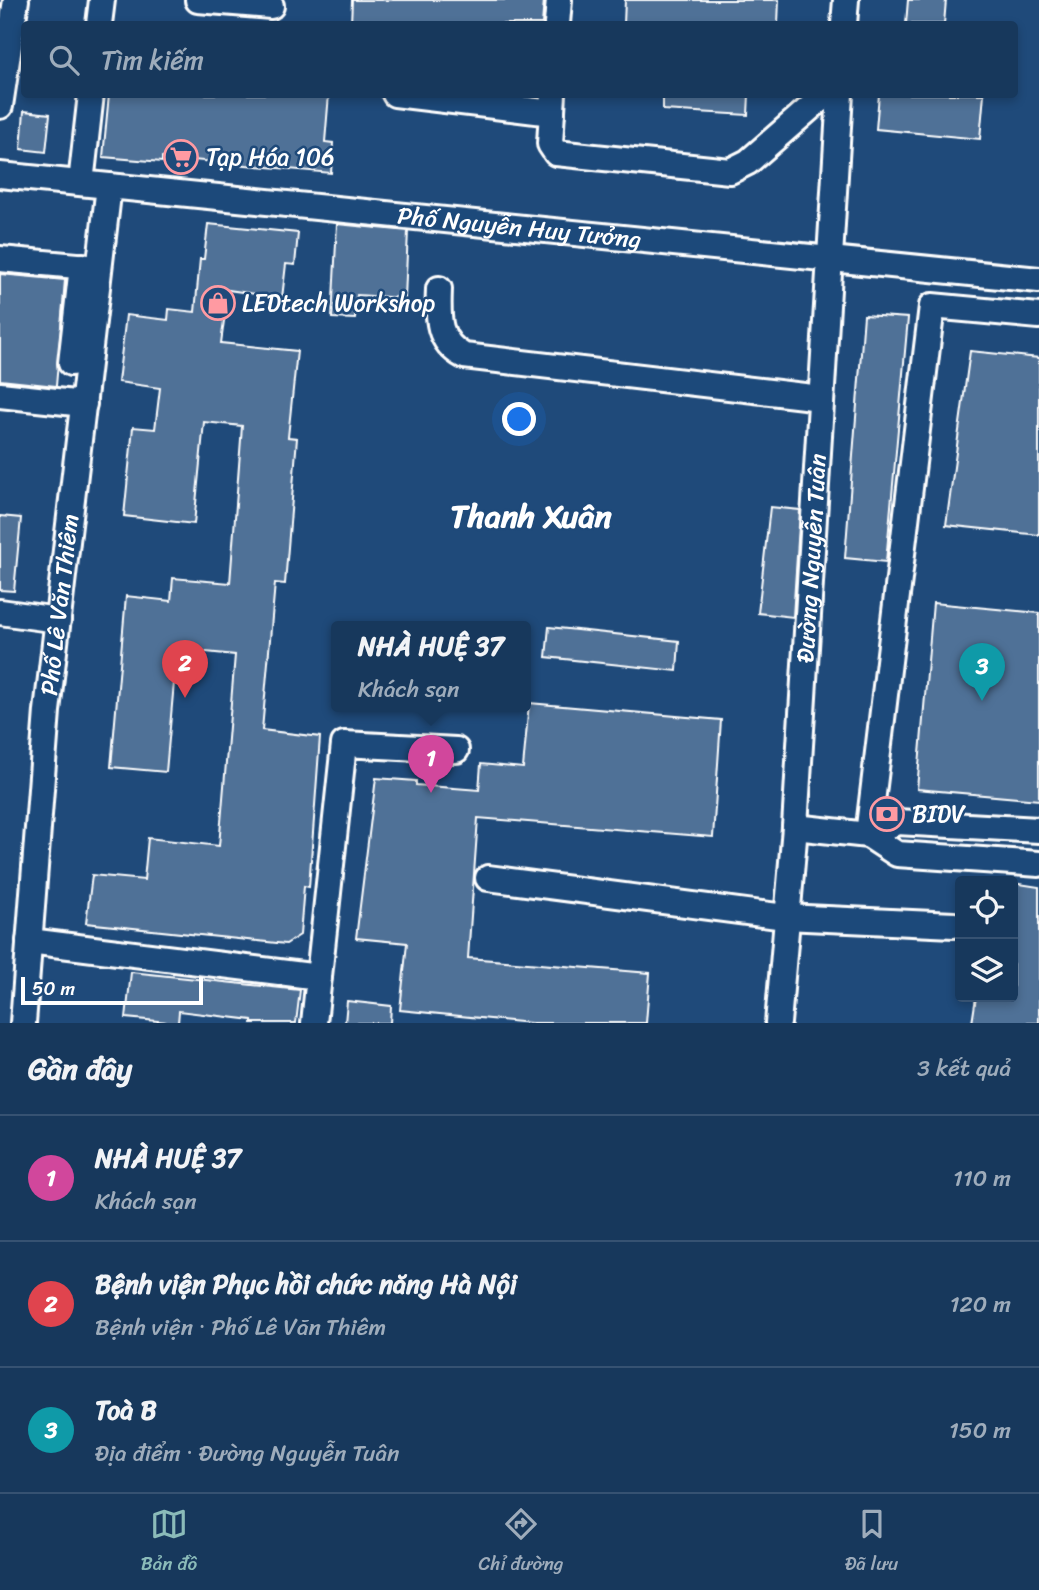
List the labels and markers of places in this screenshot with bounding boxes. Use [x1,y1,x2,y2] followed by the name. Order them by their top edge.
[206,136,335,178] place label: Tạp Hóa 106
[162,138,200,176] supermarket icon: Tạp Hóa 106
[242,282,436,324] place label: LEDtech Workshop
[199,284,237,322] shop icon: LEDtech Workshop
[162,640,208,698] pin: 2
[959,643,1005,701] pin: 3
[408,735,454,793] pin: 1
[912,793,966,835] place label: BIDV
[868,795,906,833] bank icon: BIDV

